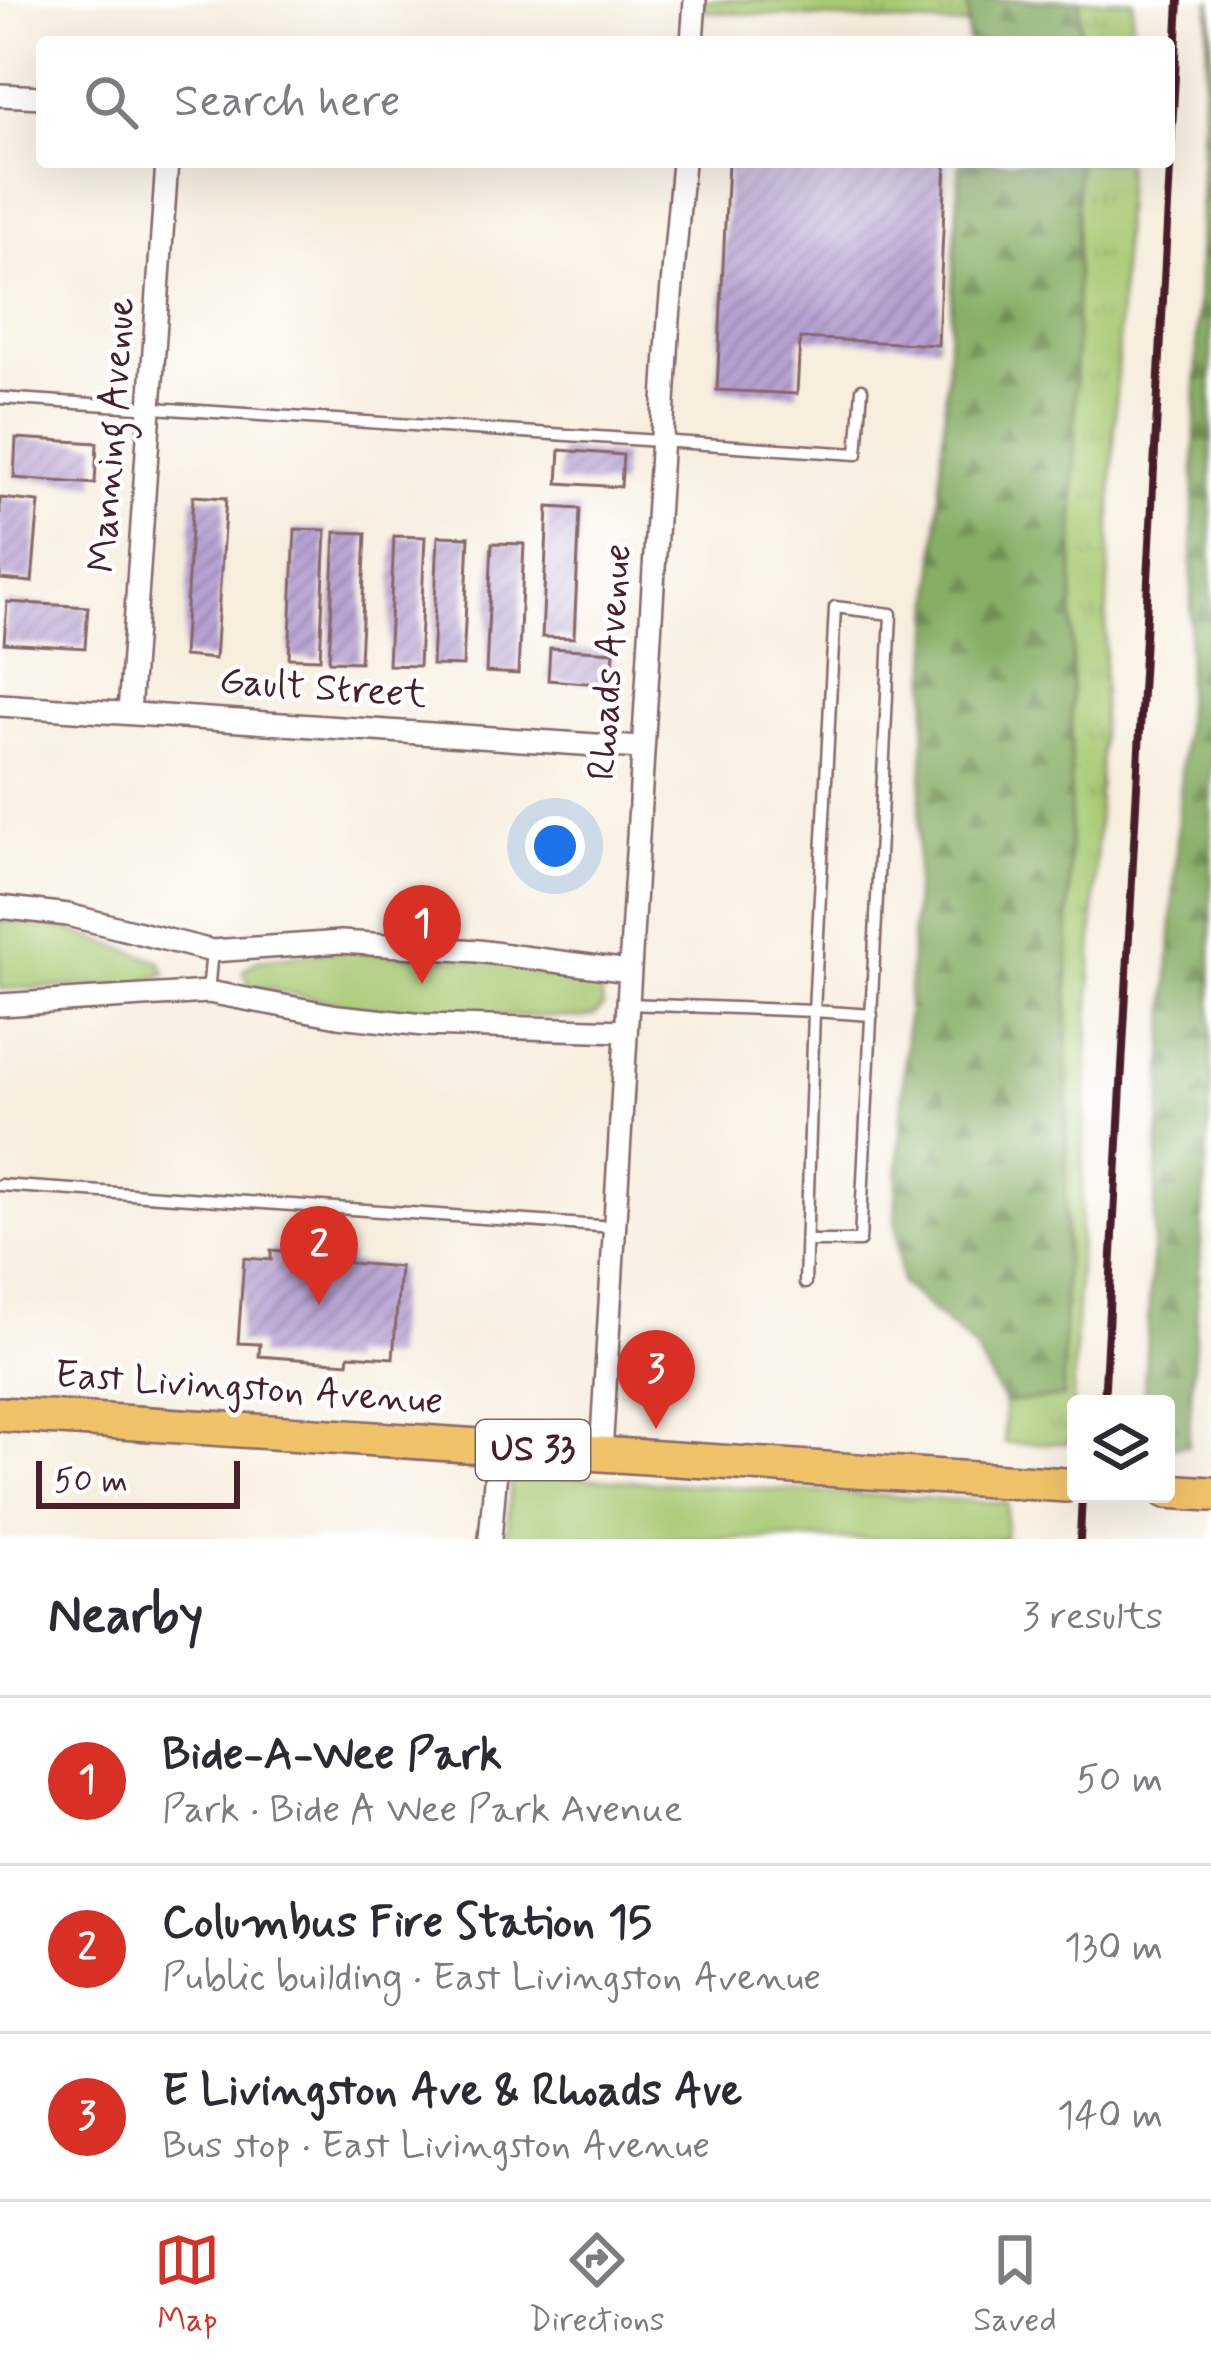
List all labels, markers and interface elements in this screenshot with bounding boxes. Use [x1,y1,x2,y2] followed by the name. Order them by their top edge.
[36,36,1175,168] search box
[78,69,144,135] icon: search
[174,73,401,132] text: Search here
[78,296,151,574] street label: Manning Avenue
[577,542,645,782] street label: Rhoads Avenue
[218,656,429,722] street label: Gault Street
[525,816,585,876] your location
[383,885,461,984] pin: 1
[280,1206,358,1305] pin: 2
[617,1330,695,1429] pin: 3
[53,1350,445,1428] street label: East Livingston Avenue
[1067,1395,1175,1503] map controls
[1067,1395,1175,1503] button: layers
[476,1420,590,1480] road number: US 33
[36,1455,240,1508] scale bar
[54,1460,128,1504] text: 50 m
[48,1584,203,1650] text: Nearby
[1022,1592,1163,1643] text: 3 results
[162,1726,502,1785] text: Bide-A-Wee Park
[78,1755,96,1806] text: 1
[1076,1755,1163,1806] text: 50 m
[162,1785,683,1836] text: Park · Bide A Wee Park Avenue
[162,1894,652,1953] text: Columbus Fire Station 15
[77,1923,97,1974] text: 2
[1064,1923,1163,1974] text: 130 m
[162,1953,821,2004] text: Public building · East Livingston Avenue
[162,2062,742,2121] text: E Livingston Ave & Rhoads Ave
[78,2091,96,2142] text: 3
[1057,2091,1163,2142] text: 140 m
[162,2121,710,2172] text: Bus stop · East Livingston Avenue
[154,2227,220,2343] tab: Map
[529,2227,665,2343] tab: Directions
[973,2227,1057,2343] tab: Saved

